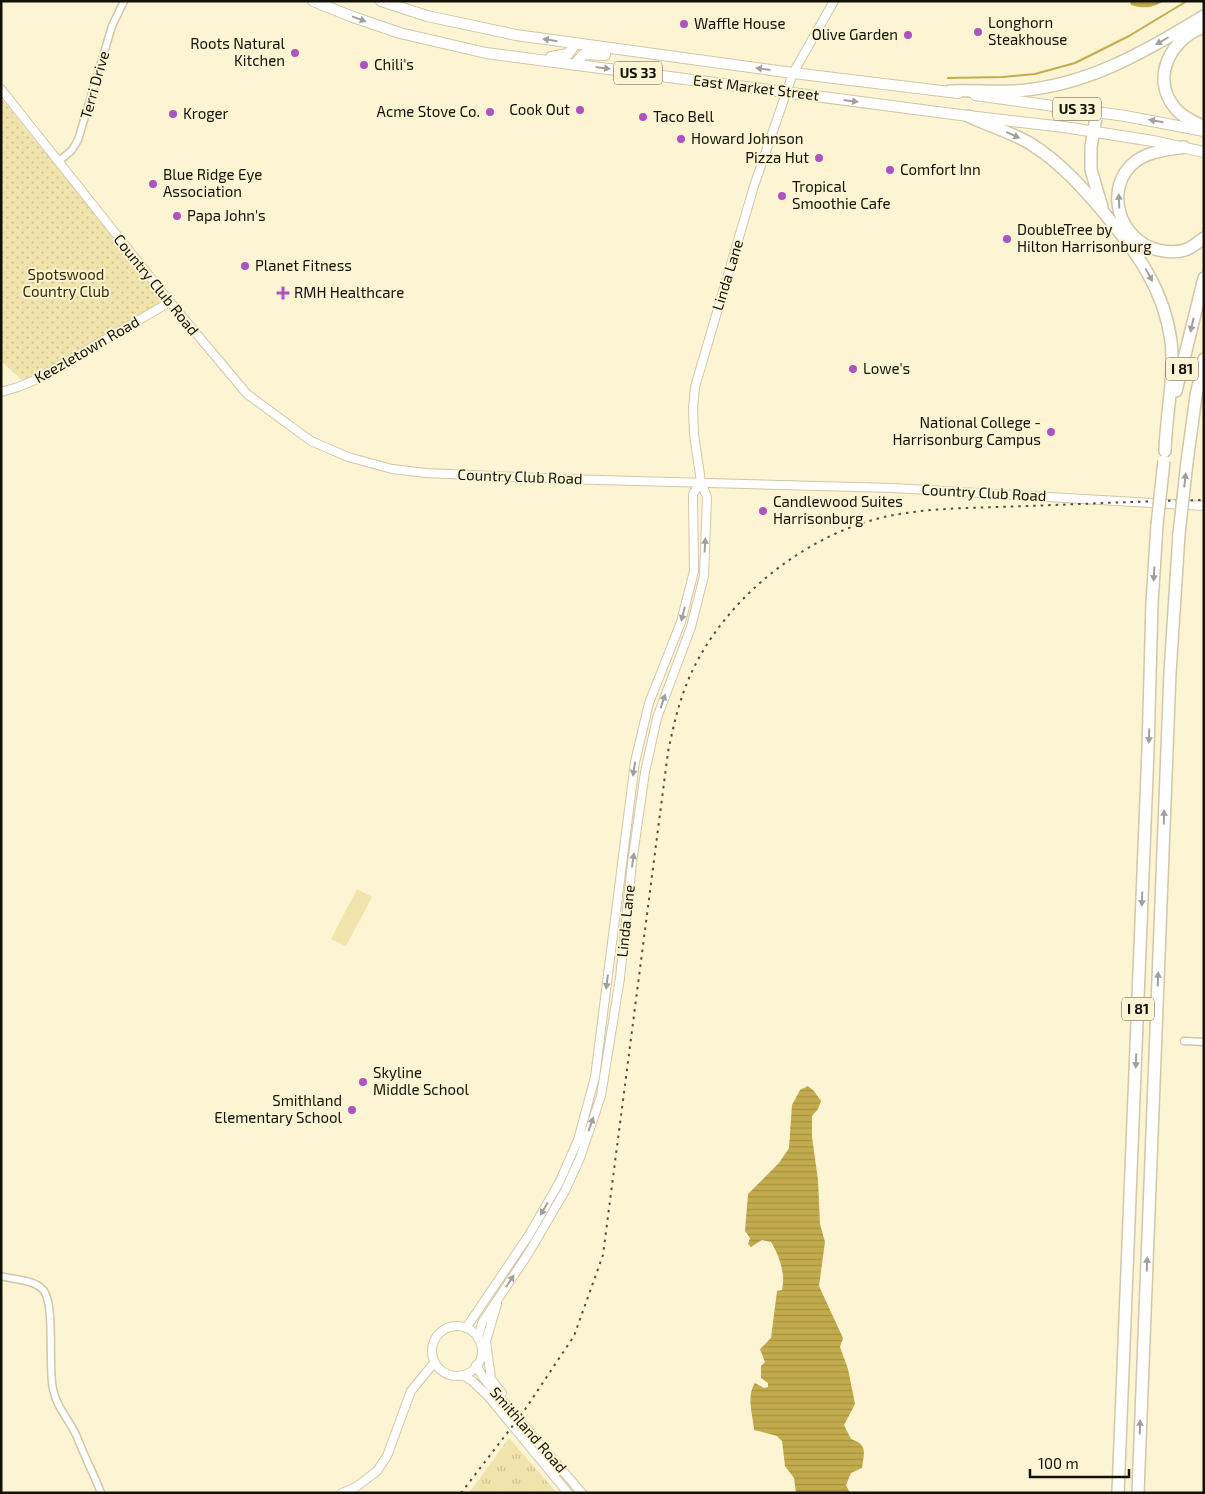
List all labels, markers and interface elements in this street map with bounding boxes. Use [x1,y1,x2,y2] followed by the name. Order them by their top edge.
[988,13,1067,48] place label: Longhorn Steakhouse
[694,14,785,32] place label: Waffle House
[352,15,367,23] one-way arrow
[678,18,690,30] marker: Waffle House
[812,25,898,43] place label: Olive Garden
[972,26,984,38] marker: Longhorn Steakhouse
[902,29,914,41] marker: Olive Garden
[190,34,286,69] place label: Roots Natural Kitchen
[541,36,557,44] one-way arrow
[1155,36,1168,45] one-way arrow
[289,47,301,59] marker: Roots Natural Kitchen
[76,49,112,121] street label: Terri Drive
[374,55,414,73] place label: Chili's
[358,59,370,71] marker: Chili's
[614,62,662,84] road number: US 33
[754,64,770,72] one-way arrow
[596,65,612,73] one-way arrow
[692,70,820,104] street label: East Market Street
[843,97,859,105] one-way arrow
[1053,98,1101,120] road number: US 33
[509,100,570,118] place label: Cook Out
[377,102,480,120] place label: Acme Stove Co.
[183,104,229,122] place label: Kroger
[574,104,586,116] marker: Cook Out
[484,106,496,118] marker: Acme Stove Co.
[653,107,714,125] place label: Taco Bell
[167,108,179,120] marker: Kroger
[637,111,649,123] marker: Taco Bell
[1148,117,1164,125] one-way arrow
[691,129,803,147] place label: Howard Johnson
[1006,131,1020,139] one-way arrow
[675,133,687,145] marker: Howard Johnson
[745,148,809,166] place label: Pizza Hut
[813,152,825,164] marker: Pizza Hut
[900,160,981,178] place label: Comfort Inn
[884,164,896,176] marker: Comfort Inn
[163,165,262,200] place label: Blue Ridge Eye Association
[792,177,891,212] place label: Tropical Smoothie Cafe
[147,178,159,190] marker: Blue Ridge Eye Association
[776,190,788,202] marker: Tropical Smoothie Cafe
[1115,192,1123,208] one-way arrow
[187,206,266,224] place label: Papa John's
[171,210,183,222] marker: Papa John's
[1017,220,1152,255] place label: DoubleTree by Hilton Harrisonburg
[110,230,203,339] street label: Country Club Road
[1001,233,1013,245] marker: DoubleTree by Hilton Harrisonburg
[708,237,746,312] street label: Linda Lane
[255,256,352,274] place label: Planet Fitness
[239,260,251,272] marker: Planet Fitness
[22,265,110,300] park label: Spotswood Country Club
[1145,267,1153,282] one-way arrow
[294,283,404,301] place label: RMH Healthcare
[276,286,290,300] marker: RMH Healthcare
[31,312,142,386] street label: Keezletown Road
[1188,318,1196,333] one-way arrow
[1166,358,1198,380] road number: I 81
[863,359,910,377] place label: Lowe's
[847,363,859,375] marker: Lowe's
[893,413,1041,448] place label: National College - Harrisonburg Campus
[1045,426,1057,438] marker: National College - Harrisonburg Campus
[457,465,583,487] street label: Country Club Road
[1181,472,1189,488] one-way arrow
[921,480,1047,504] street label: Country Club Road
[773,492,903,527] place label: Candlewood Suites Harrisonburg
[757,505,769,517] marker: Candlewood Suites Harrisonburg
[702,537,710,553] one-way arrow
[1149,566,1157,582] one-way arrow
[679,607,687,622] one-way arrow
[659,693,667,708] one-way arrow
[1144,729,1152,745] one-way arrow
[630,761,638,777] one-way arrow
[1161,809,1169,825] one-way arrow
[629,852,637,868] one-way arrow
[612,884,638,958] street label: Linda Lane
[1138,891,1146,907] one-way arrow
[1154,971,1162,987] one-way arrow
[603,974,611,990] one-way arrow
[1122,998,1154,1021] road number: I 81
[1132,1053,1140,1069] one-way arrow
[373,1063,469,1098] place label: Skyline Middle School
[357,1076,369,1088] marker: Skyline Middle School
[214,1091,343,1126] place label: Smithland Elementary School
[346,1104,358,1116] marker: Smithland Elementary School
[588,1116,596,1131] one-way arrow
[540,1202,549,1215] one-way arrow
[1143,1256,1151,1272] one-way arrow
[505,1274,515,1288] one-way arrow
[487,1383,571,1476] street label: Smithland Road
[1137,1418,1145,1434] one-way arrow
[1030,1446,1129,1478] scale bar
[1038,1454,1079,1472] text: 100 m

